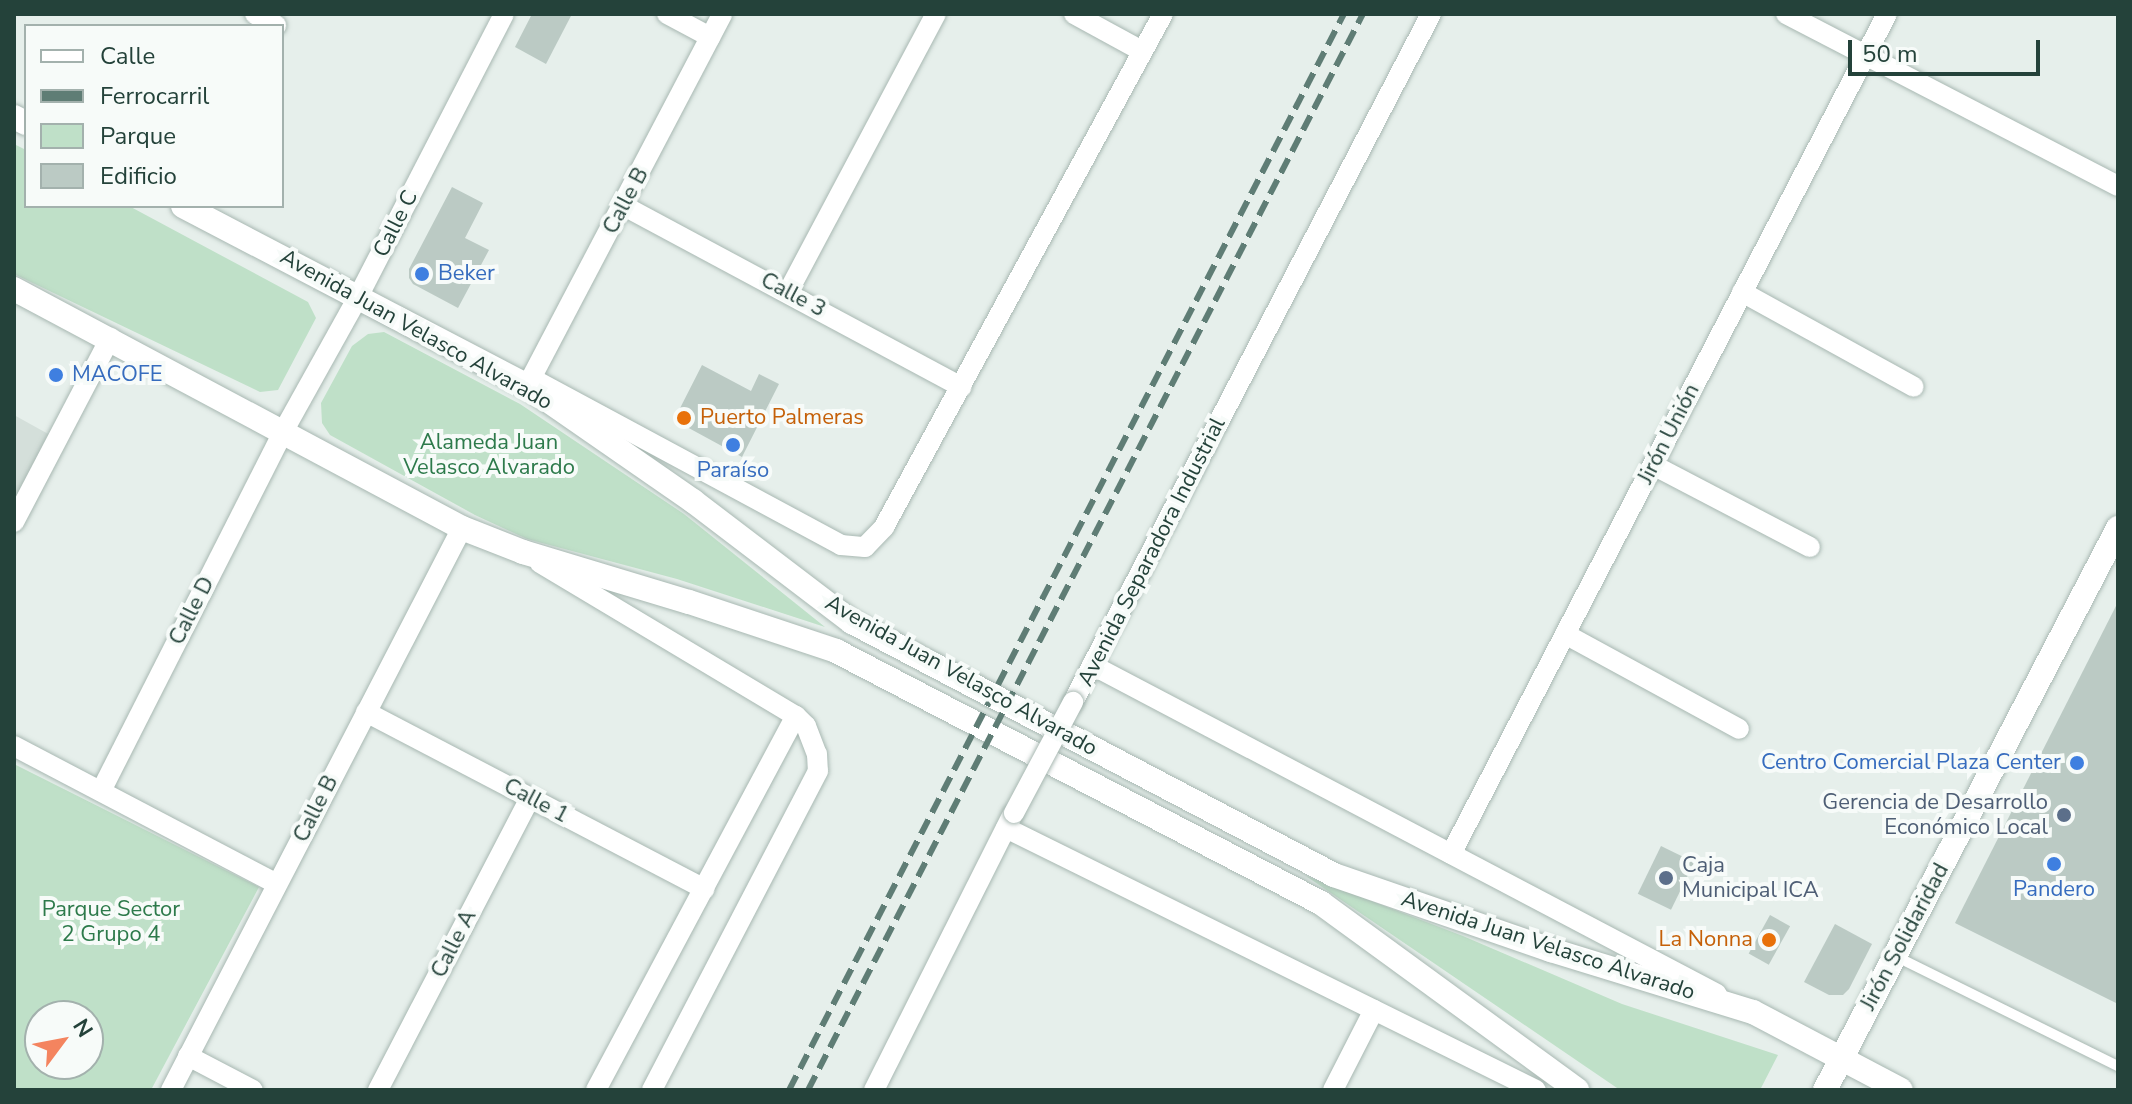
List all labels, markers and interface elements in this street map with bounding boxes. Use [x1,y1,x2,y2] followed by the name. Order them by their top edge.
[24,24,284,208] legend
[1852,24,2044,74] scale bar
[1862,38,1918,70] text: 50 m
[100,40,155,72] text: Calle
[100,80,209,112] text: Ferrocarril
[100,120,176,152] text: Parque
[100,160,177,192] text: Edificio
[598,163,654,239] street label: Calle B
[368,186,424,262] street label: Calle C
[275,244,557,416] street label: Avenida Juan Velasco Alvarado
[438,261,495,287] place label: Beker
[413,265,431,283] marker: Beker
[756,267,830,323] street label: Calle 3
[72,362,163,388] place label: MACOFE
[47,366,65,384] marker: MACOFE
[1633,380,1705,488] street label: Jirón Unión
[700,405,864,431] place label: Puerto Palmeras
[675,409,693,427] marker: Puerto Palmeras
[1073,413,1231,691] street label: Avenida Separadora Industrial
[403,429,575,480] park label: Alameda Juan Velasco Alvarado
[724,436,742,454] marker: Paraíso
[697,458,769,484] place label: Paraíso
[164,573,220,649] street label: Calle D
[820,590,1102,762] street label: Avenida Juan Velasco Alvarado
[1761,750,2061,776] place label: Centro Comercial Plaza Center
[2068,754,2086,772] marker: Centro Comercial Plaza Center
[288,771,344,847] street label: Calle B
[499,773,573,829] street label: Calle 1
[1822,789,2048,840] place label: Gerencia de Desarrollo Económico Local
[2055,806,2073,824] marker: Gerencia de Desarrollo Económico Local
[1682,852,1819,904] place label: Caja Municipal ICA
[2045,855,2063,873] marker: Pandero
[1855,859,1955,1015] street label: Jirón Solidaridad
[1657,869,1675,887] marker: Caja Municipal ICA
[2013,877,2095,903] place label: Pandero
[1398,886,1698,1006] street label: Avenida Juan Velasco Alvarado
[42,896,180,948] park label: Parque Sector 2 Grupo 4
[426,906,482,982] street label: Calle A
[1659,927,1753,953] place label: La Nonna
[1760,931,1778,949] marker: La Nonna
[24,1000,104,1080] north arrow
[66,1013,100,1043] text: N

